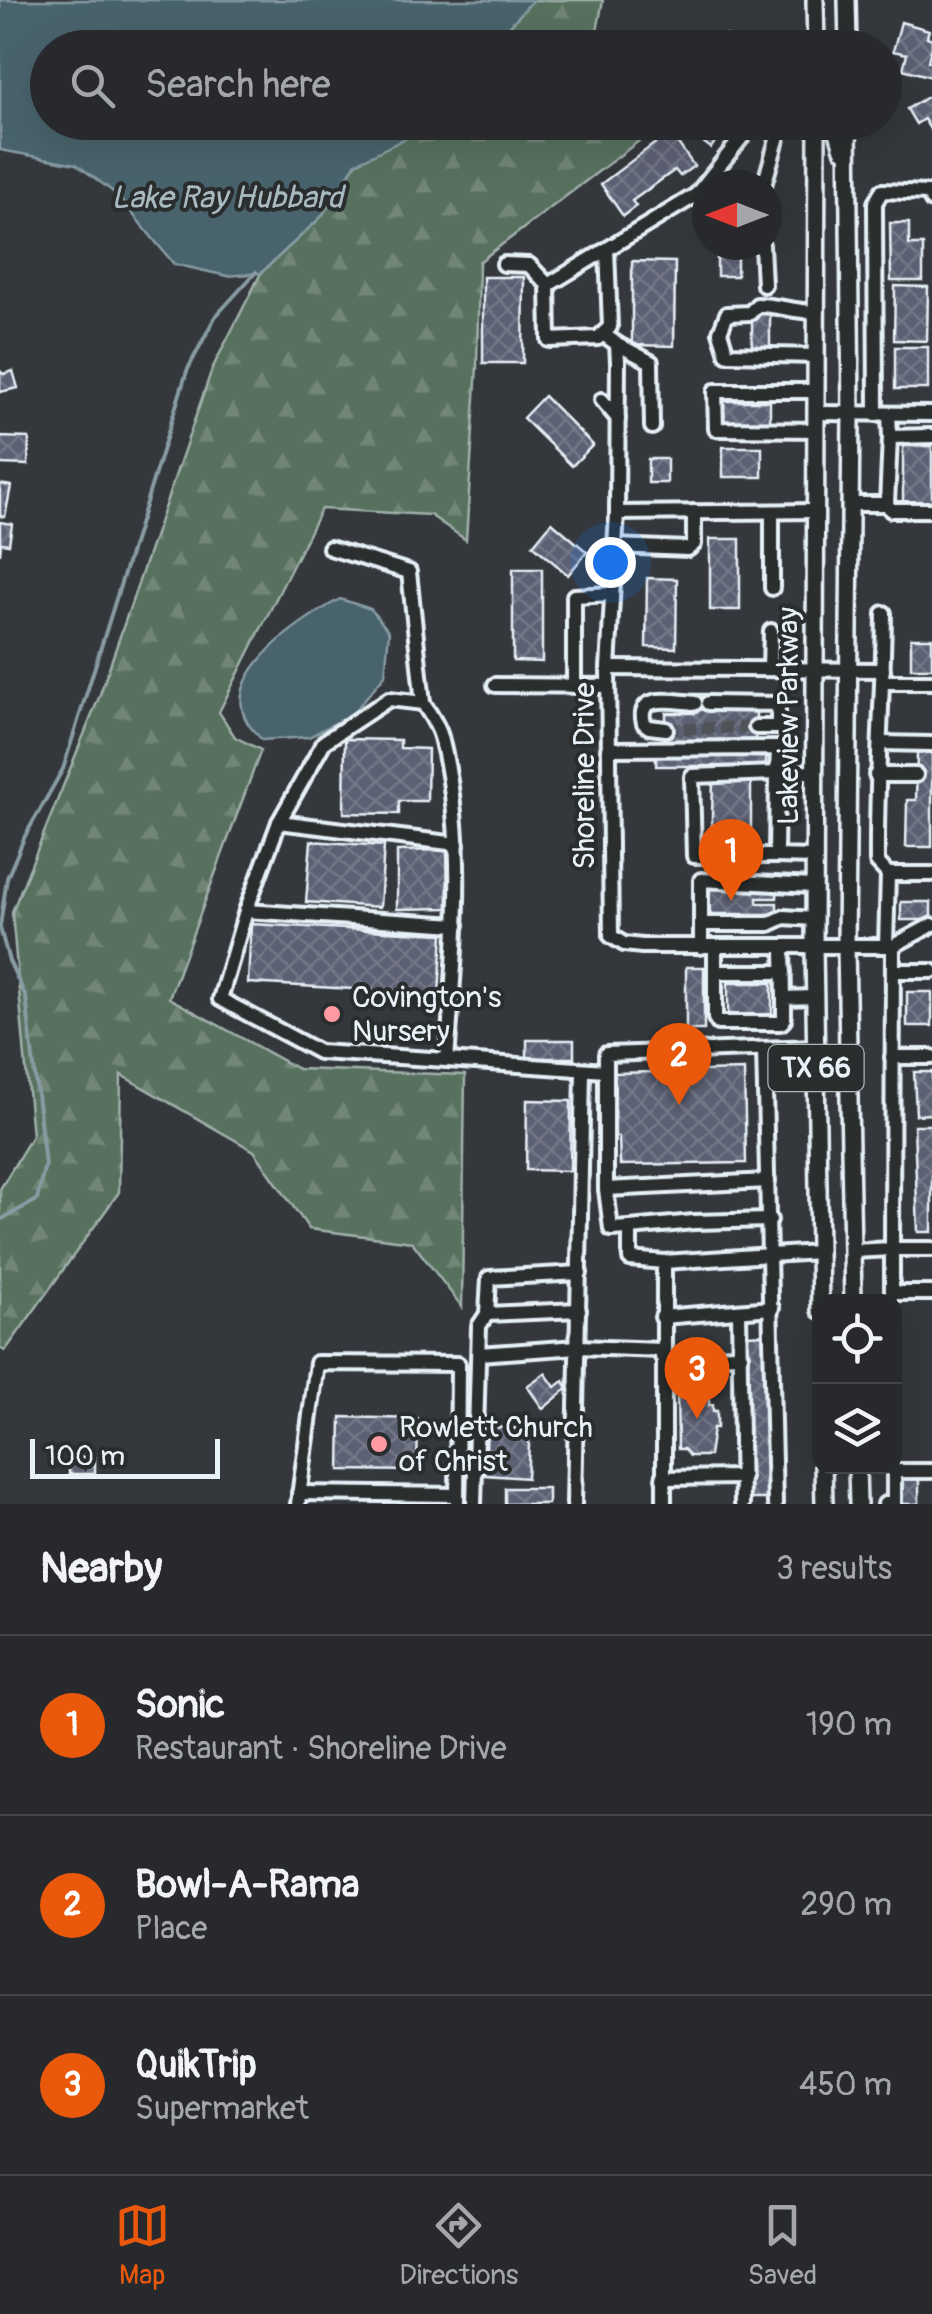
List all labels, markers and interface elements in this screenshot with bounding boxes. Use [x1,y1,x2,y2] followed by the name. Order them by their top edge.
[30,30,902,140] search box
[65,58,120,113] icon: search
[145,61,331,109] text: Search here
[692,170,782,260] north arrow
[111,178,346,218] water label: Lake Ray Hubbard
[585,537,636,588] your location
[770,607,807,825] street label: Lakeview Parkway
[566,682,603,870] street label: Shoreline Drive
[698,818,764,901] pin: 1
[352,979,501,1050] place label: Covington's Nursery
[321,1003,343,1025] marker: Covington's Nursery
[646,1022,712,1105] pin: 2
[768,1045,864,1091] road number: TX 66
[812,1294,902,1474] map controls
[812,1294,902,1384] button: locate
[664,1336,730,1419] pin: 3
[812,1384,902,1474] button: layers
[399,1409,593,1480] place label: Rowlett Church of Christ
[368,1433,390,1455] marker: Rowlett Church of Christ
[30,1434,220,1478] scale bar
[45,1439,125,1474] text: 100 m
[40,1543,162,1595] text: Nearby
[776,1549,892,1589] text: 3 results
[135,1681,225,1729] text: Sonic
[66,1705,79,1745] text: 1
[806,1705,892,1745] text: 190 m
[135,1729,507,1769] text: Restaurant · Shoreline Drive
[135,1861,359,1909] text: Bowl-A-Rama
[64,1885,81,1925] text: 2
[800,1885,892,1925] text: 290 m
[135,1909,207,1949] text: Place
[135,2041,257,2089] text: QuikTrip
[64,2065,81,2105] text: 3
[799,2065,892,2105] text: 450 m
[135,2089,309,2129] text: Supermarket
[115,2198,170,2293] tab: Map
[399,2198,518,2293] tab: Directions
[748,2198,817,2293] tab: Saved

